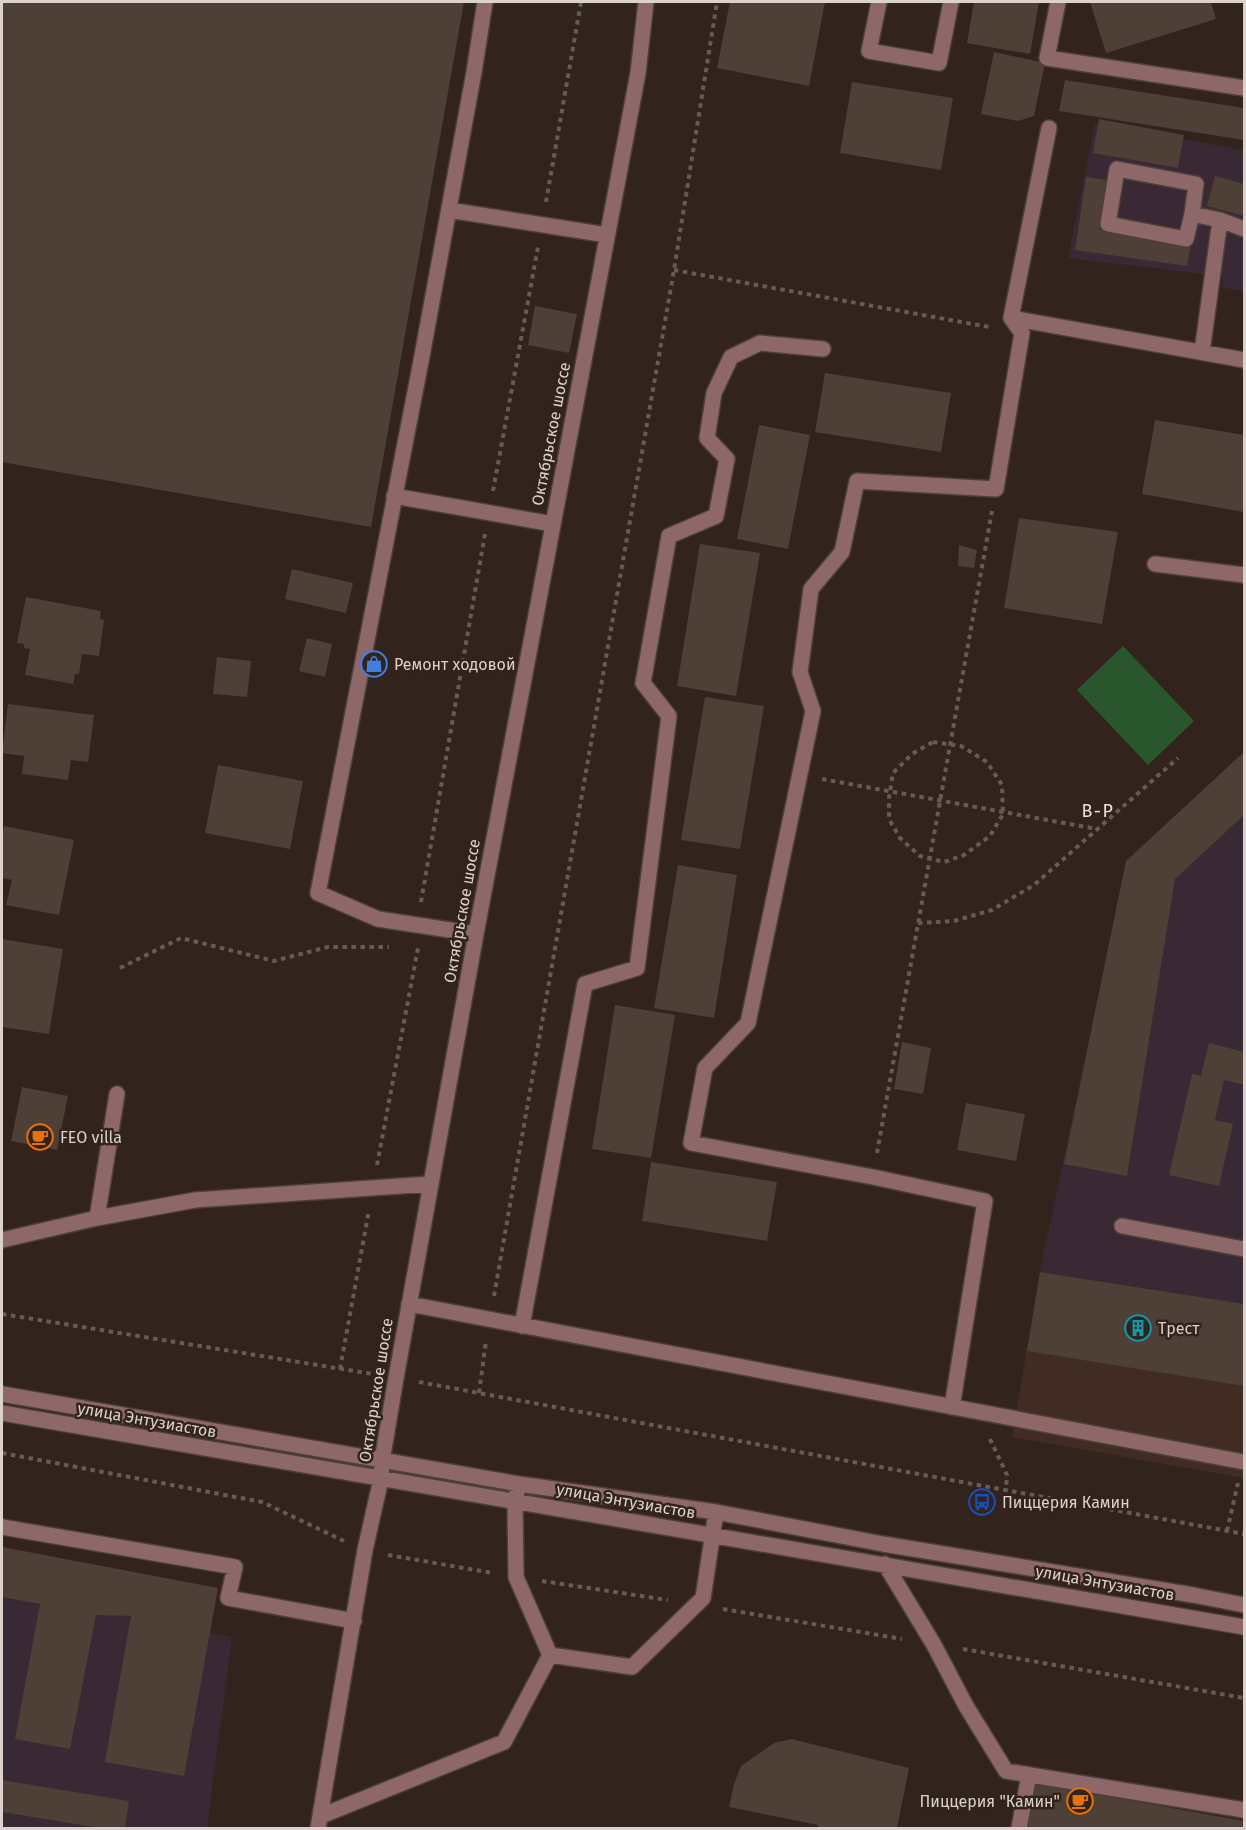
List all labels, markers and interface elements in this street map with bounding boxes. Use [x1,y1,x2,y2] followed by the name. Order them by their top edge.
[528,361,574,507] street label: Октябрьское шоссе
[359,649,389,679] shop icon: Ремонт ходовой
[394,655,516,674] place label: Ремонт ходовой
[1081,800,1115,822] district label: В-Р
[440,838,484,984] street label: Октябрьское шоссе
[25,1122,55,1152] cafe icon: FEO villa
[60,1128,122,1147] place label: FEO villa
[1123,1313,1153,1343] building icon: Трест
[355,1317,397,1463] street label: Октябрьское шоссе
[1158,1319,1200,1338] place label: Трест
[76,1398,218,1442] street label: улица Энтузиастов
[555,1479,697,1523] street label: улица Энтузиастов
[967,1487,997,1517] bus stop icon: Пиццерия Камин
[1002,1493,1130,1512] place label: Пиццерия Камин
[1034,1561,1176,1605] street label: улица Энтузиастов
[1065,1786,1095,1816] cafe icon: Пиццерия "Камин"
[920,1792,1060,1811] place label: Пиццерия "Камин"

